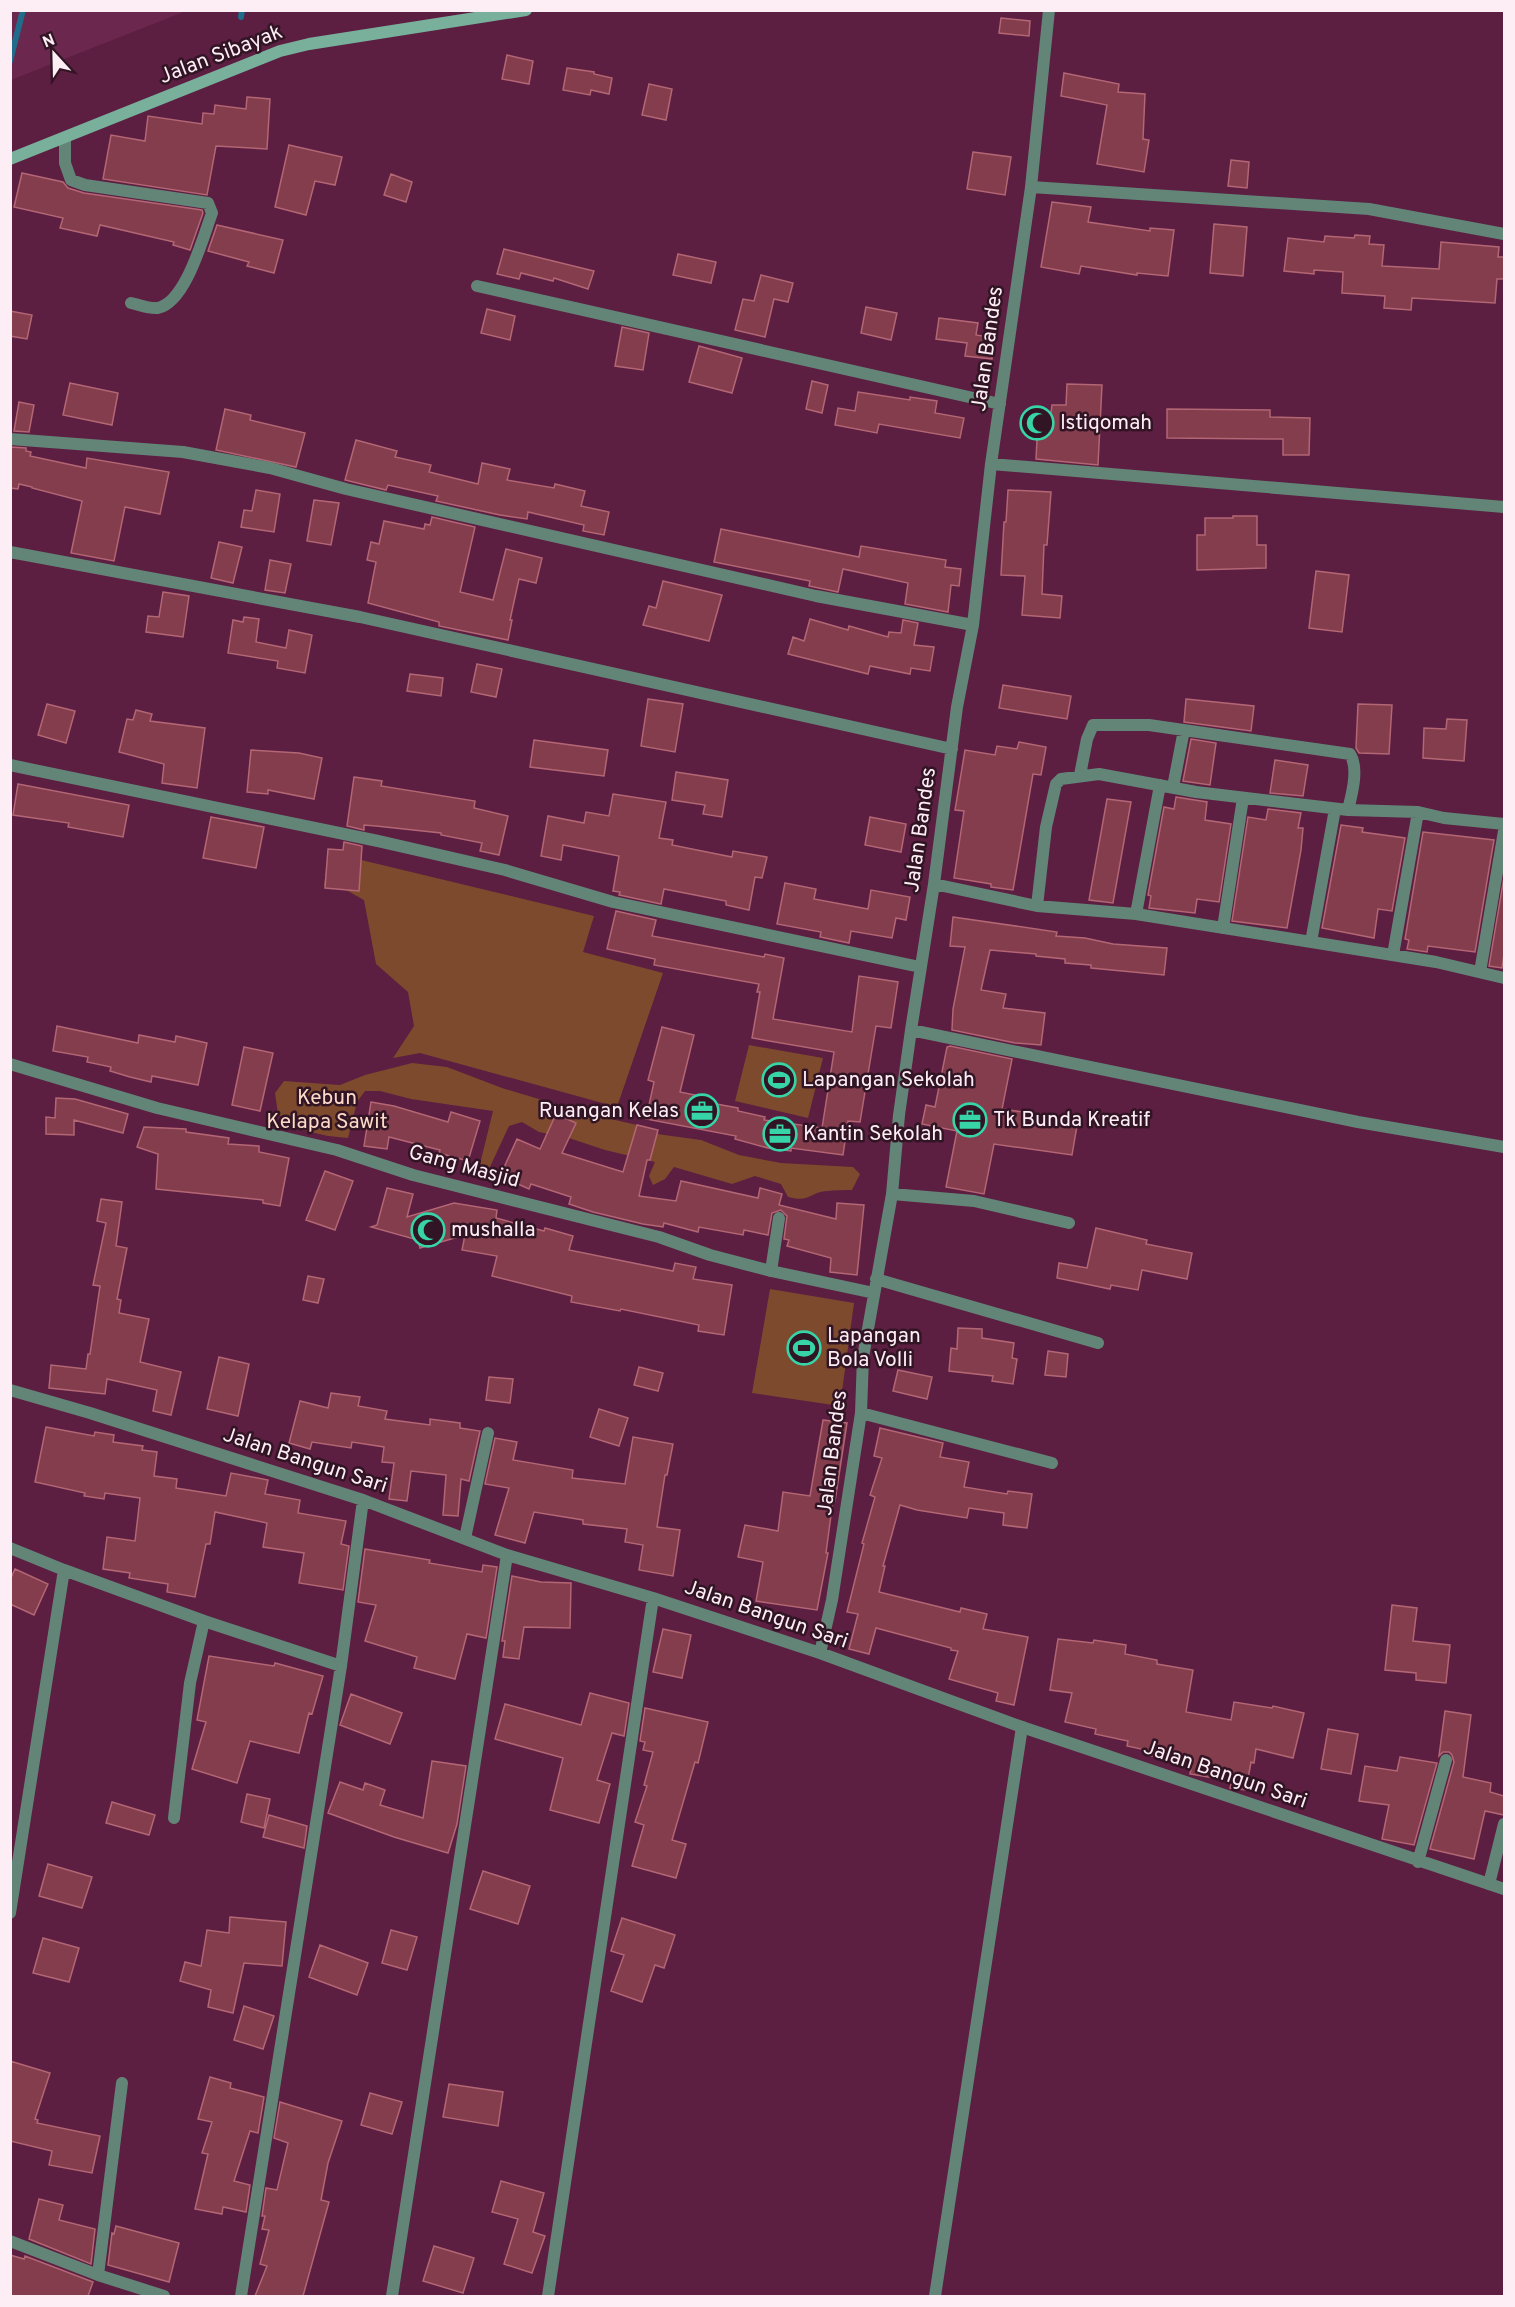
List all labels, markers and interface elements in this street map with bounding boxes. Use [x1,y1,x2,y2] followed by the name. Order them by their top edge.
[155,19,287,91] street label: Jalan Sibayak
[24,24,84,84] north arrow
[40,31,58,53] text: N
[966,285,1010,413] street label: Jalan Bandes
[1019,405,1055,441] mosque icon: Istiqomah
[1060,410,1152,437] place label: Istiqomah
[899,766,943,894] street label: Jalan Bandes
[761,1062,797,1098] sports icon: Lapangan Sekolah
[802,1067,975,1094] place label: Lapangan Sekolah
[266,1085,388,1136] park label: Kebun Kelapa Sawit
[684,1093,720,1129] office icon: Ruangan Kelas
[539,1098,679,1125] place label: Ruangan Kelas
[952,1102,988,1138] office icon: Tk Bunda Kreatif
[993,1107,1150,1134] place label: Tk Bunda Kreatif
[762,1116,798,1152] office icon: Kantin Sekolah
[803,1121,943,1148] place label: Kantin Sekolah
[405,1139,523,1195] street label: Gang Masjid
[410,1212,446,1248] mosque icon: mushalla
[451,1217,535,1244] place label: mushalla
[827,1323,921,1374] place label: Lapangan Bola Volli
[786,1330,822,1366] sports icon: Lapangan Bola Volli
[812,1389,854,1517] street label: Jalan Bandes
[219,1422,391,1500] street label: Jalan Bangun Sari
[681,1574,851,1656] street label: Jalan Bangun Sari
[1140,1734,1310,1816] street label: Jalan Bangun Sari

